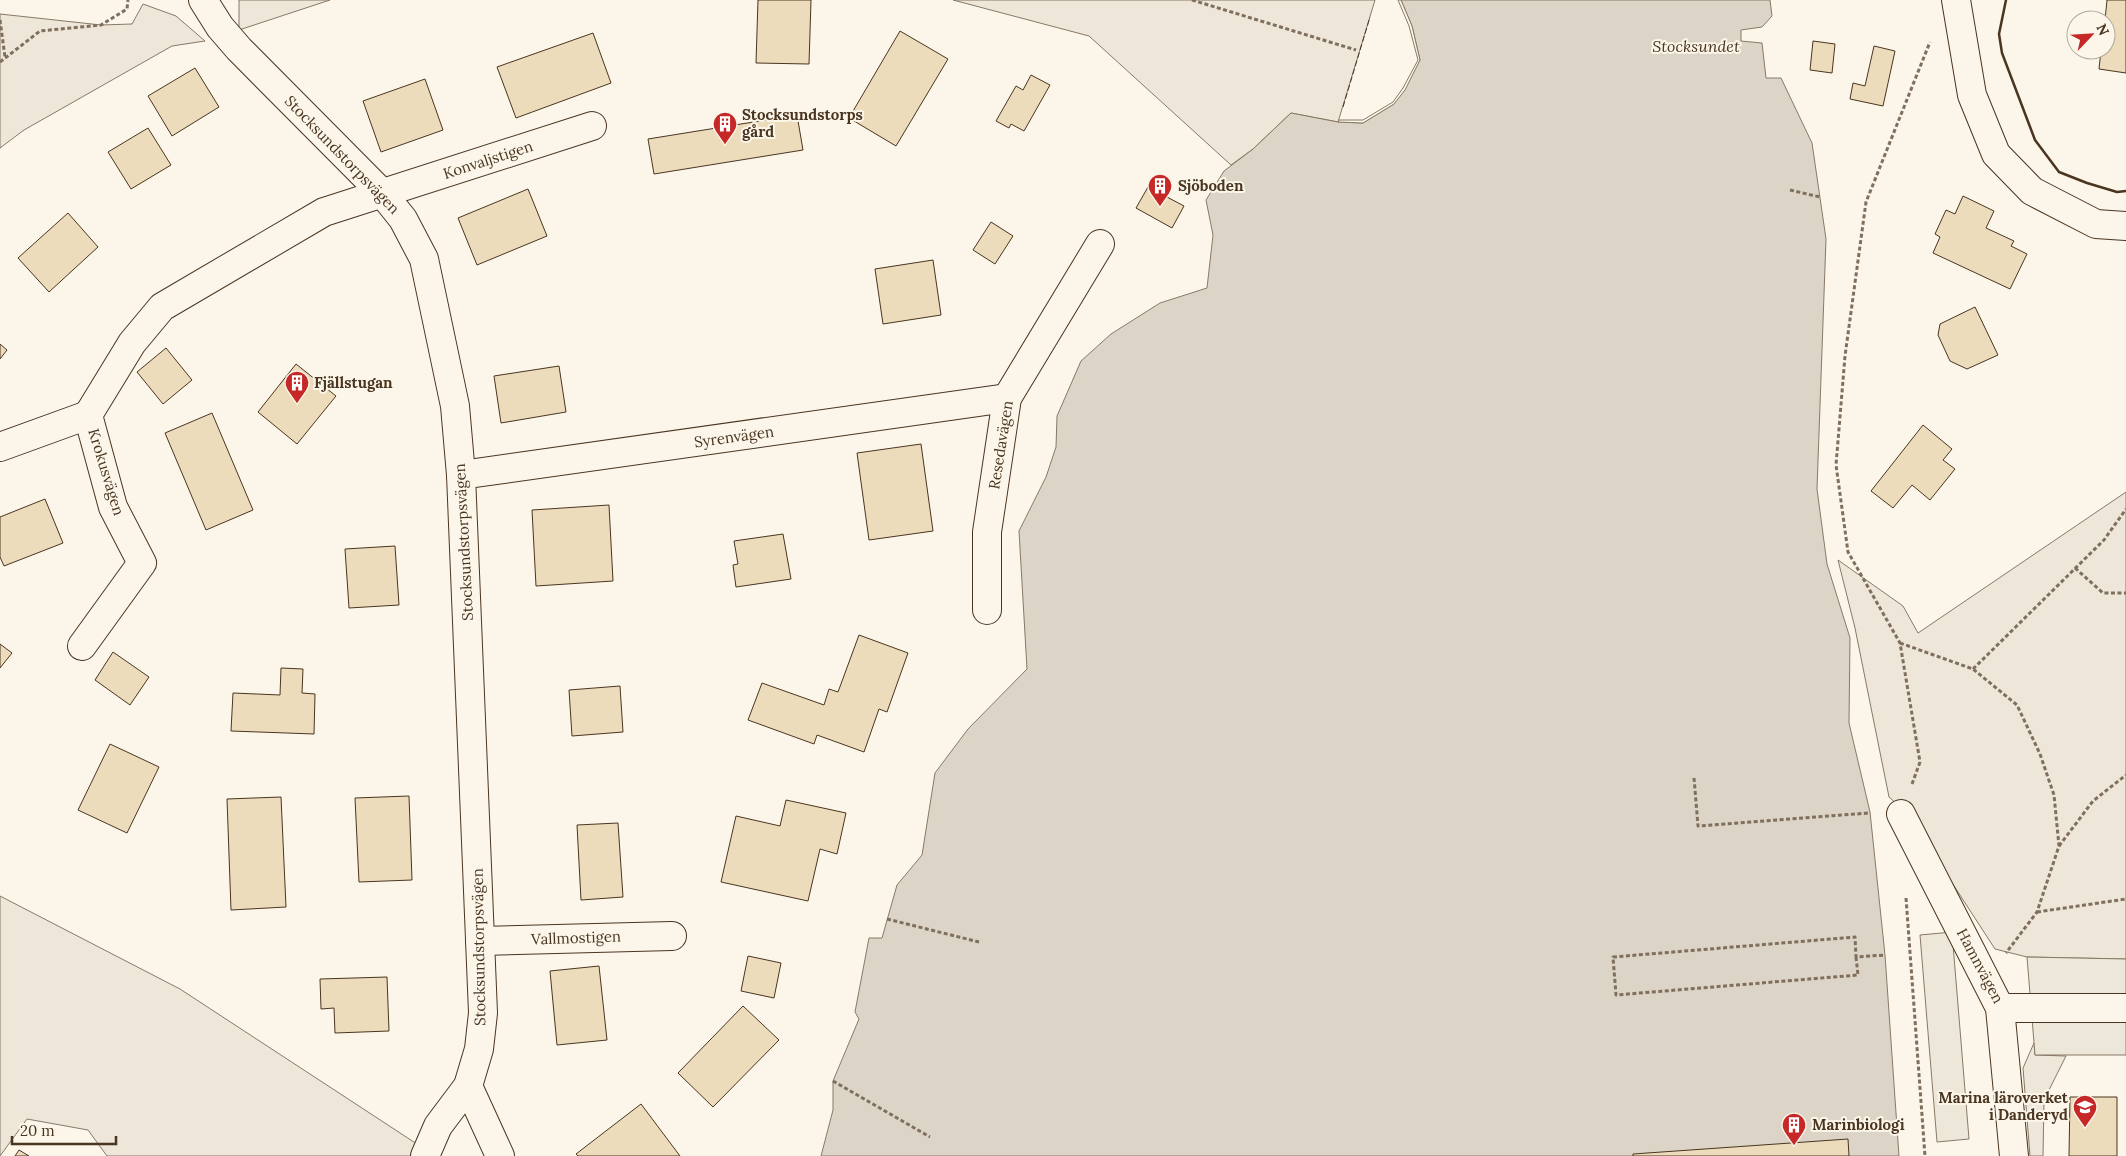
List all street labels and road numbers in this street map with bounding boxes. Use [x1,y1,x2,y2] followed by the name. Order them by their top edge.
[281,91,404,218] street label: Stocksundstorpsvägen
[441,136,535,183] street label: Konvaljstigen
[984,399,1017,491] street label: Resedavägen
[693,422,775,452] street label: Syrenvägen
[84,426,129,518] street label: Krokusvägen
[450,463,477,621] street label: Stocksundstorpsvägen
[468,868,489,1026] street label: Stocksundstorpsvägen
[1953,925,2008,1007] street label: Hamnvägen
[530,926,621,949] street label: Vallmostigen

